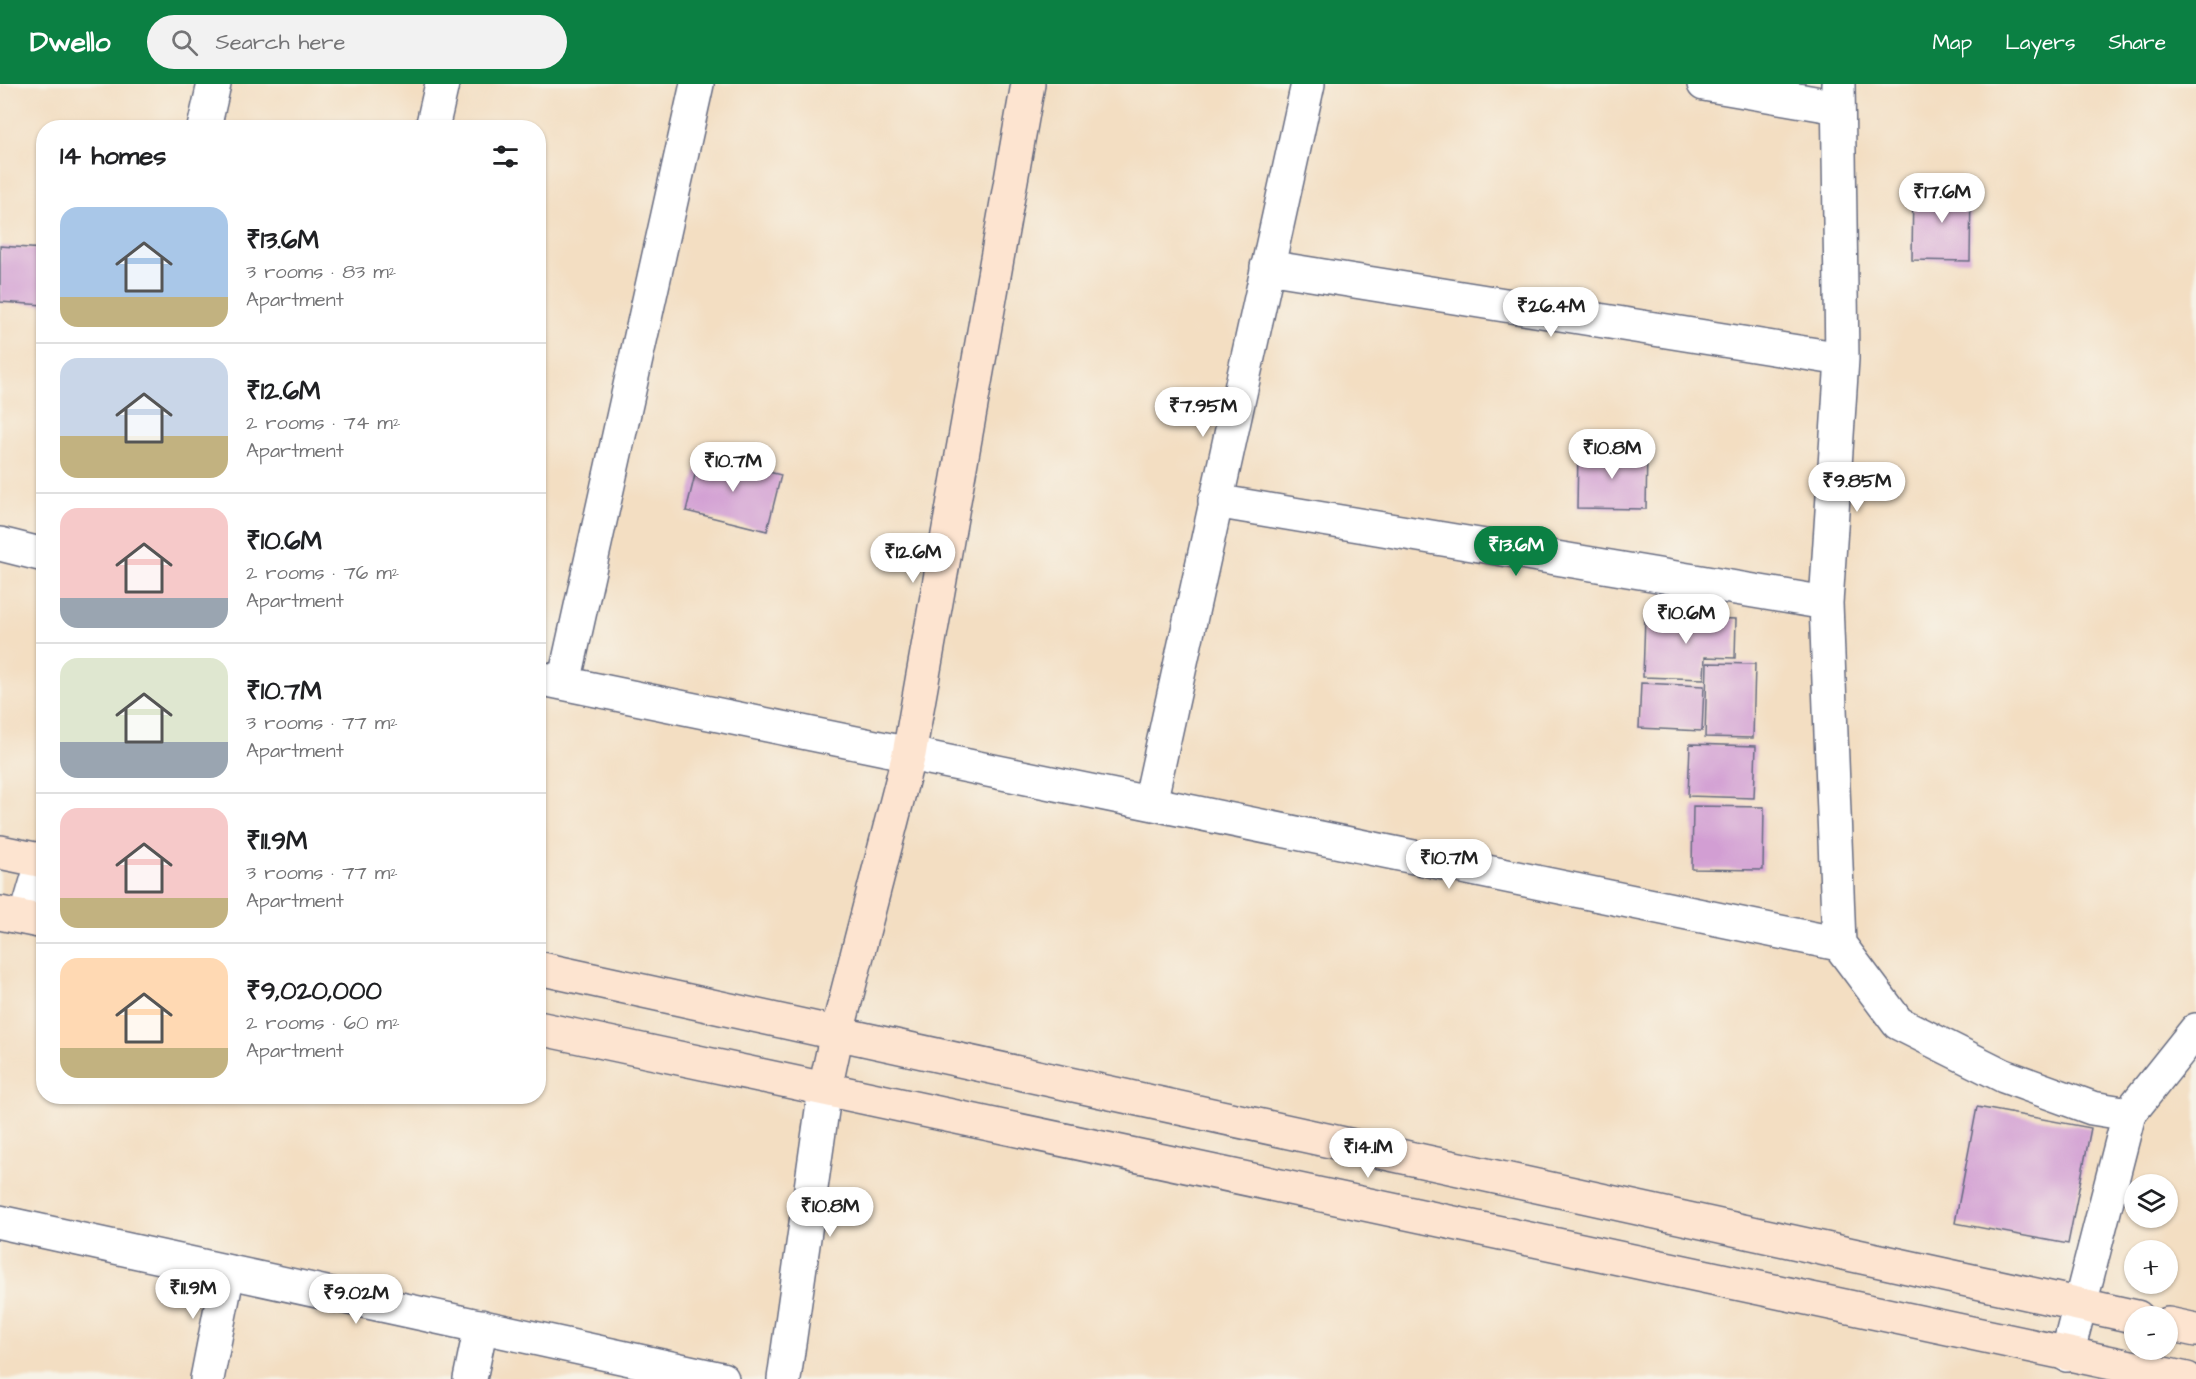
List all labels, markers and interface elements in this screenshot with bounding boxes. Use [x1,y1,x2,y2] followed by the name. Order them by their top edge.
[147,15,567,69] search box
[30,23,111,62] text: Dwello
[168,26,201,59] icon: search
[216,27,345,58] text: Search here
[1932,28,1972,57] text: Map
[2005,28,2075,57] text: Layers
[2108,28,2166,57] text: Share
[60,138,166,174] text: 14 homes
[489,140,522,173] icon: filters
[1893,173,1991,224] pin: ₹17.6M
[1913,178,1971,206] text: ₹17.6M
[246,222,319,258] text: ₹13.6M
[108,231,180,303] icon: home
[246,258,396,286] text: 3 rooms · 83 m²
[246,286,344,314] text: Apartment
[1502,287,1600,338] pin: ₹26.4M
[1517,292,1585,320] text: ₹26.4M
[246,373,321,409] text: ₹12.6M
[108,382,180,454] icon: home
[1154,387,1252,438] pin: ₹7.95M
[1169,392,1237,420] text: ₹7.95M
[246,409,400,437] text: 2 rooms · 74 m²
[1563,429,1661,480] pin: ₹10.8M
[1583,434,1641,462] text: ₹10.8M
[246,437,344,465] text: Apartment
[684,442,782,493] pin: ₹10.7M
[704,447,762,475] text: ₹10.7M
[1808,462,1906,513] pin: ₹9.85M
[1822,467,1892,495] text: ₹9.85M
[246,523,322,559] text: ₹10.6M
[1467,526,1565,577] pin: ₹13.6M
[1488,531,1544,559] text: ₹13.6M
[108,532,180,604] icon: home
[864,533,962,584] pin: ₹12.6M
[884,538,942,566] text: ₹12.6M
[246,559,399,587] text: 2 rooms · 76 m²
[246,587,344,615] text: Apartment
[1637,594,1735,645] pin: ₹10.6M
[1657,599,1715,627] text: ₹10.6M
[246,673,322,709] text: ₹10.7M
[108,682,180,754] icon: home
[246,709,398,737] text: 3 rooms · 77 m²
[246,737,344,765] text: Apartment
[246,823,308,859] text: ₹11.9M
[108,832,180,904] icon: home
[1400,839,1498,890] pin: ₹10.7M
[1420,844,1478,872] text: ₹10.7M
[246,859,398,887] text: 3 rooms · 77 m²
[246,887,344,915] text: Apartment
[246,973,382,1009] text: ₹9,020,000
[108,982,180,1054] icon: home
[246,1009,400,1037] text: 2 rooms · 60 m²
[246,1037,344,1065] text: Apartment
[1319,1128,1417,1179] pin: ₹14.1M
[1343,1133,1393,1161] text: ₹14.1M
[2124,1174,2178,1360] map controls
[2124,1174,2178,1228] button: layers
[781,1187,879,1238] pin: ₹10.8M
[801,1192,859,1220] text: ₹10.8M
[2124,1240,2178,1294] button: +
[144,1269,242,1320] pin: ₹11.9M
[169,1274,217,1302] text: ₹11.9M
[307,1274,405,1325] pin: ₹9.02M
[323,1279,389,1307] text: ₹9.02M
[2124,1306,2178,1360] button: −

